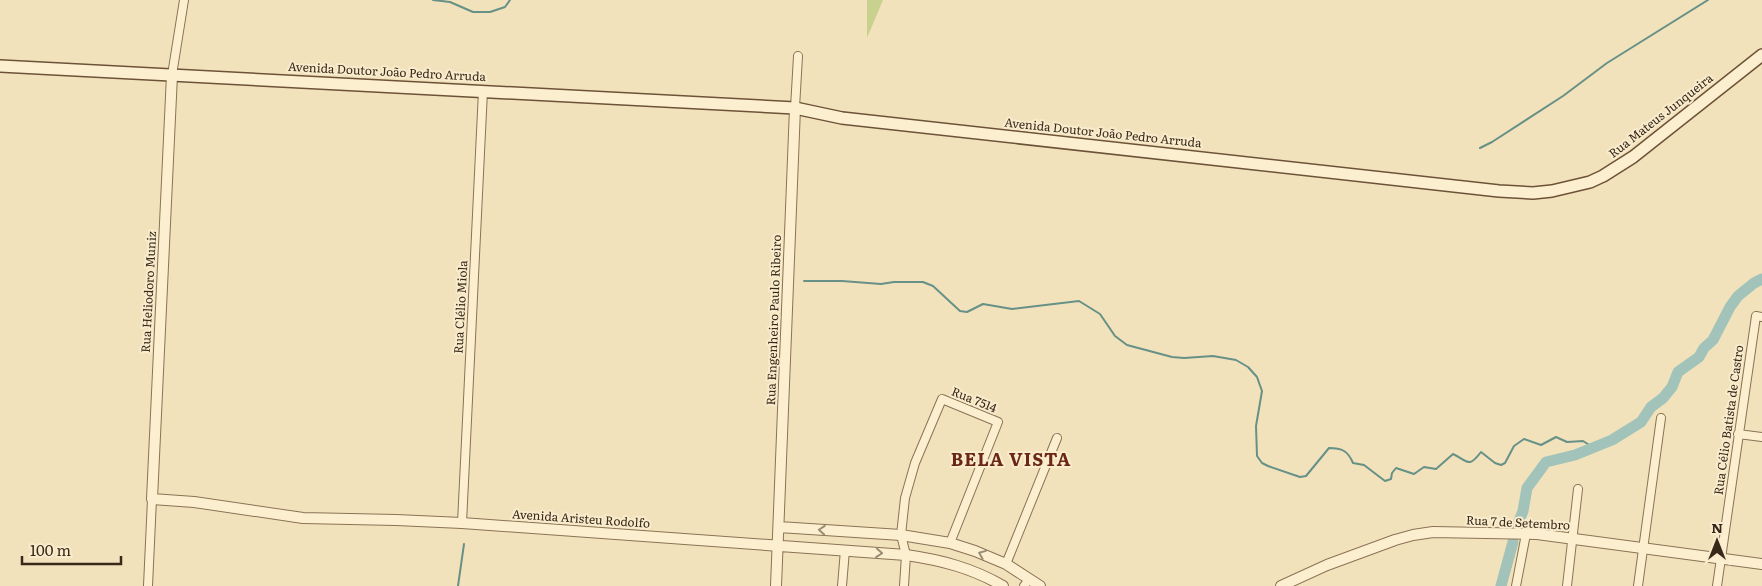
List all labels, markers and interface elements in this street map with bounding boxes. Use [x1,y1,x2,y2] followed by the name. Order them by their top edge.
[288,57,487,85] street label: Avenida Doutor João Pedro Arruda
[1604,68,1717,162] street label: Rua Mateus Junqueira
[1004,113,1203,151] street label: Avenida Doutor João Pedro Arruda
[136,231,160,353] street label: Rua Heliodoro Muniz
[761,234,785,406] street label: Rua Engenheiro Paulo Ribeiro
[449,259,471,354] street label: Rua Clélio Miola
[1709,344,1747,496] street label: Rua Célio Batista de Castro
[949,382,1000,416] street label: Rua 7514
[951,445,1071,472] district label: BELA VISTA
[511,504,651,532] street label: Avenida Aristeu Rodolfo
[1466,510,1571,534] street label: Rua 7 de Setembro
[1692,516,1742,566] north arrow
[1711,517,1723,537] text: N
[818,524,826,535] one-way arrow
[22,534,121,566] scale bar
[30,538,71,561] text: 100 m
[875,547,883,558] one-way arrow
[978,549,987,560] one-way arrow

